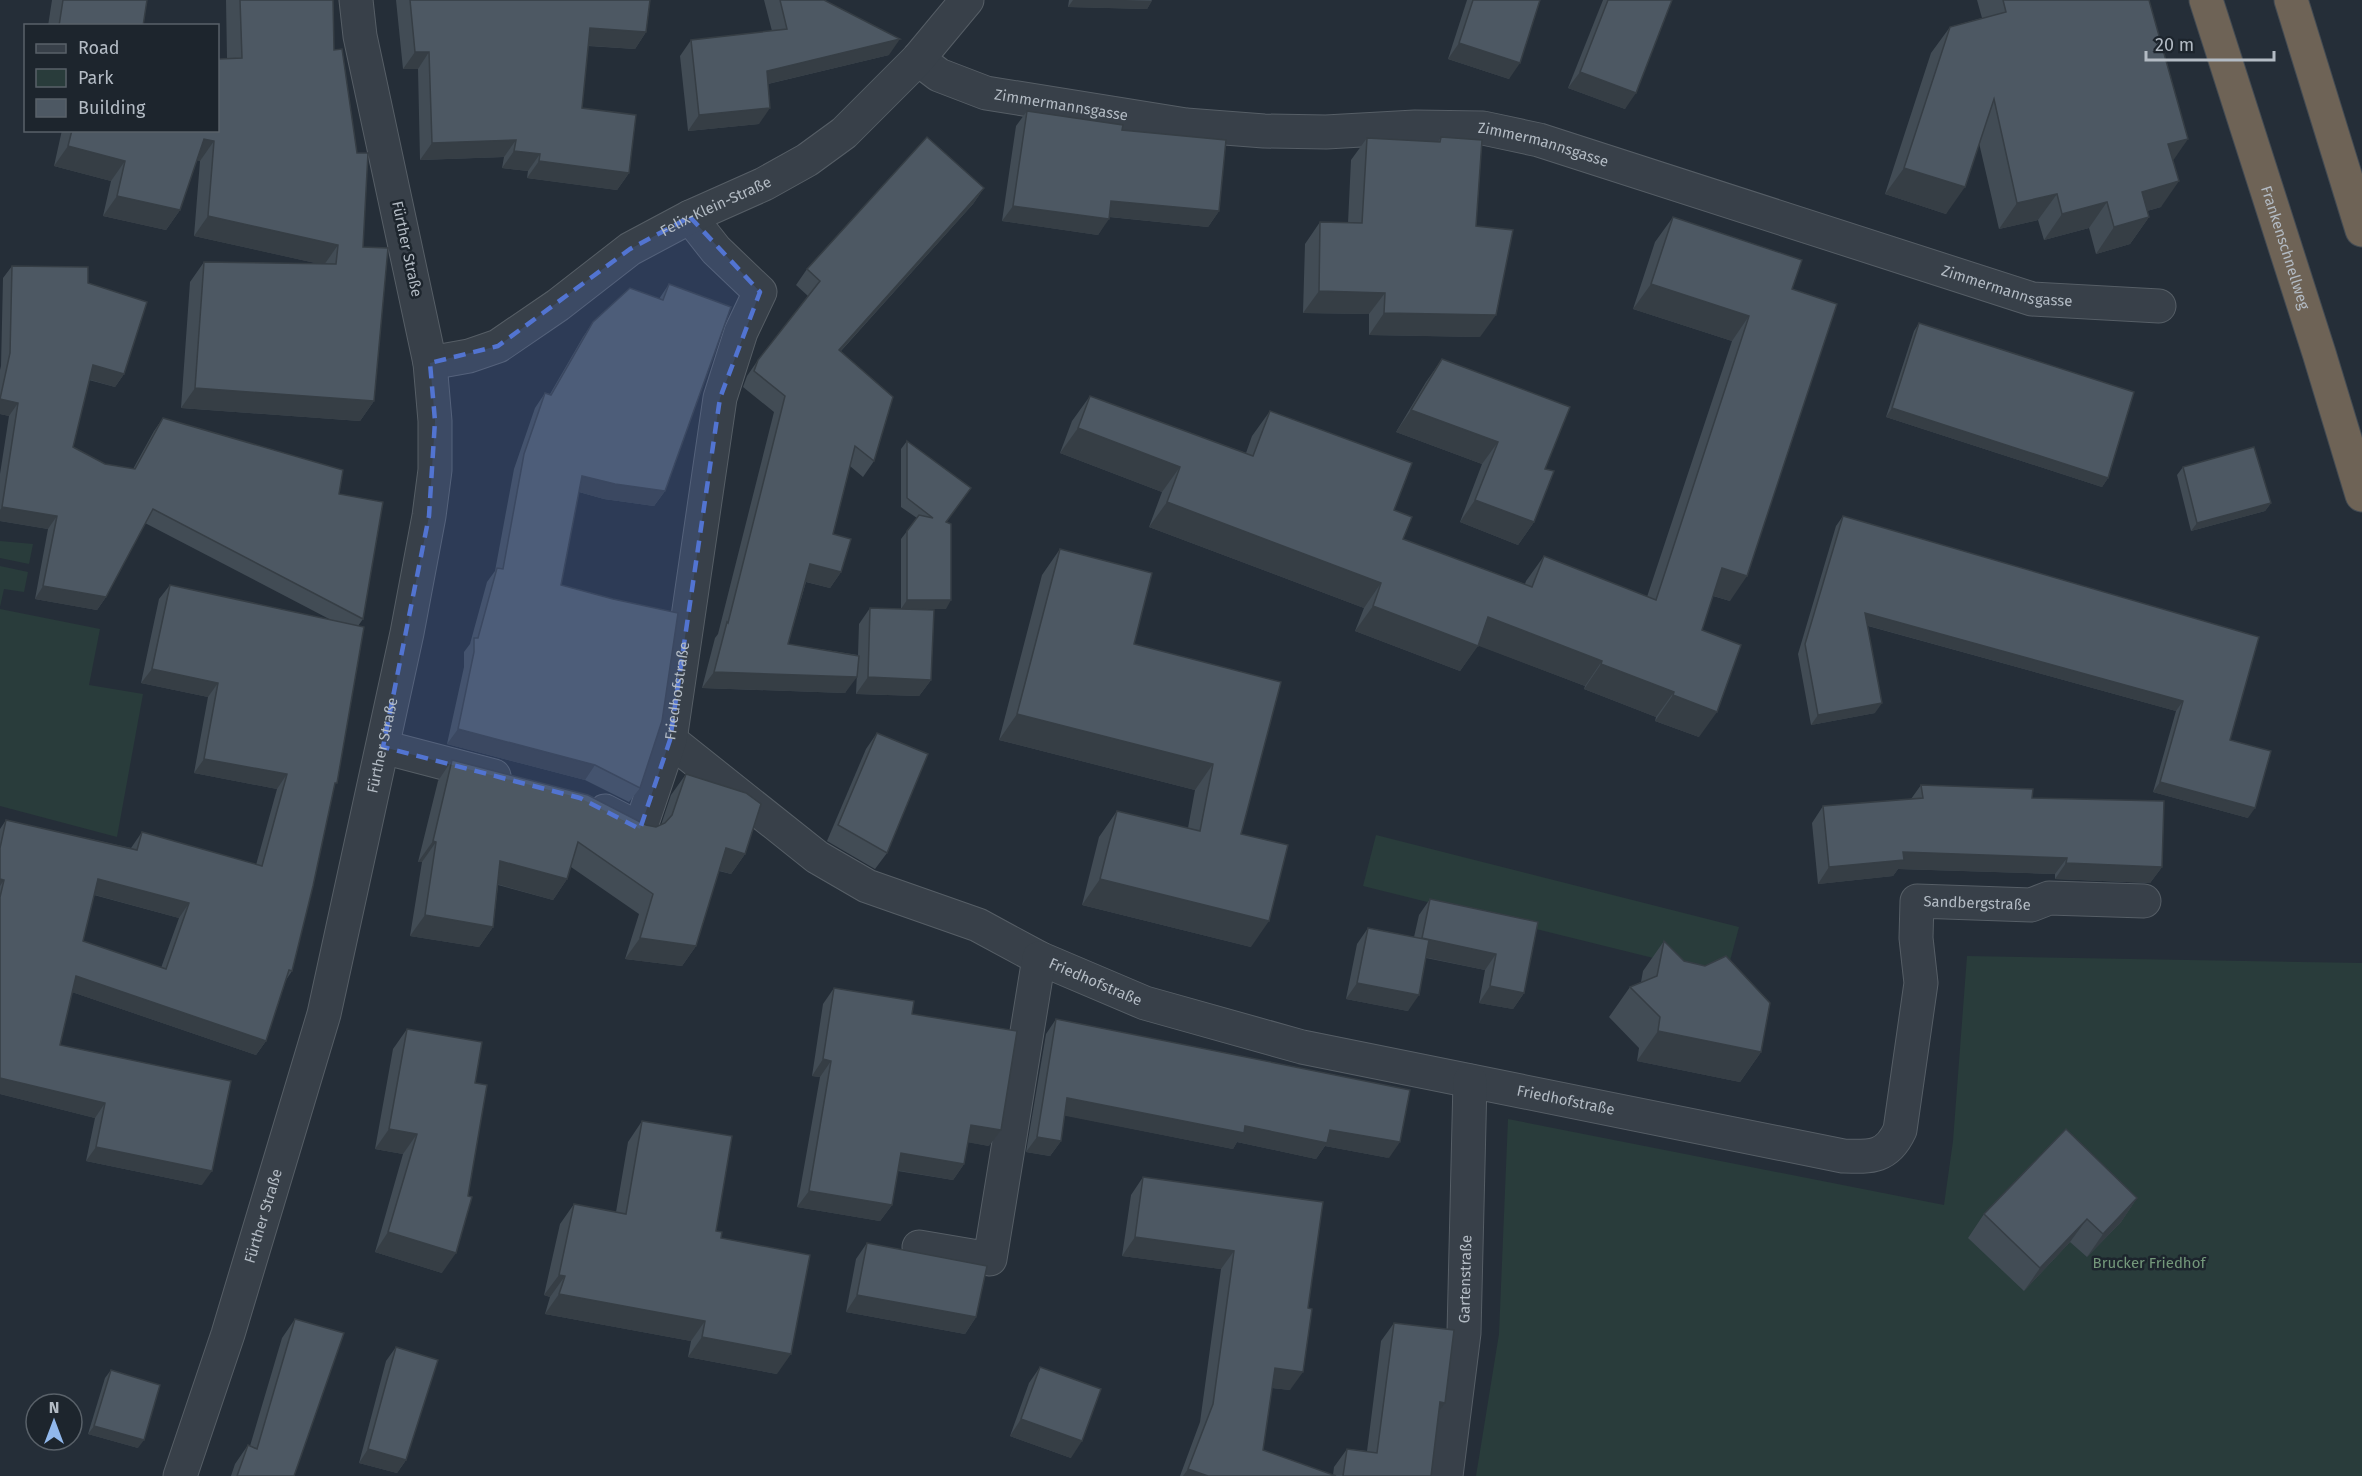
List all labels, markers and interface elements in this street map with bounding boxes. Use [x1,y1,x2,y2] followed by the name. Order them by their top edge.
[24,24,219,132] legend
[2146,24,2274,62] scale bar
[2155,34,2194,56] text: 20 m
[78,37,120,59] text: Road
[78,67,114,89] text: Park
[993,85,1129,125] street label: Zimmermannsgasse
[78,97,146,119] text: Building
[1478,119,1611,171] street label: Zimmermannsgasse
[657,173,775,240] street label: Felix-Klein-Straße
[2257,183,2314,312] street label: Frankenschnellweg
[388,199,426,299] street label: Fürther Straße
[1939,261,2073,310] street label: Zimmermannsgasse
[661,640,693,741] street label: Friedhofstraße
[363,696,402,795] street label: Fürther Straße
[1923,892,2031,914] street label: Sandbergstraße
[1046,954,1145,1010] street label: Friedhofstraße
[1515,1081,1616,1119] street label: Friedhofstraße
[241,1167,286,1265] street label: Fürther Straße
[1455,1235,1475,1324] street label: Gartenstraße
[2093,1254,2206,1272] park label: Brucker Friedhof
[24,1392,84,1452] north arrow
[49,1398,59,1417] text: N

